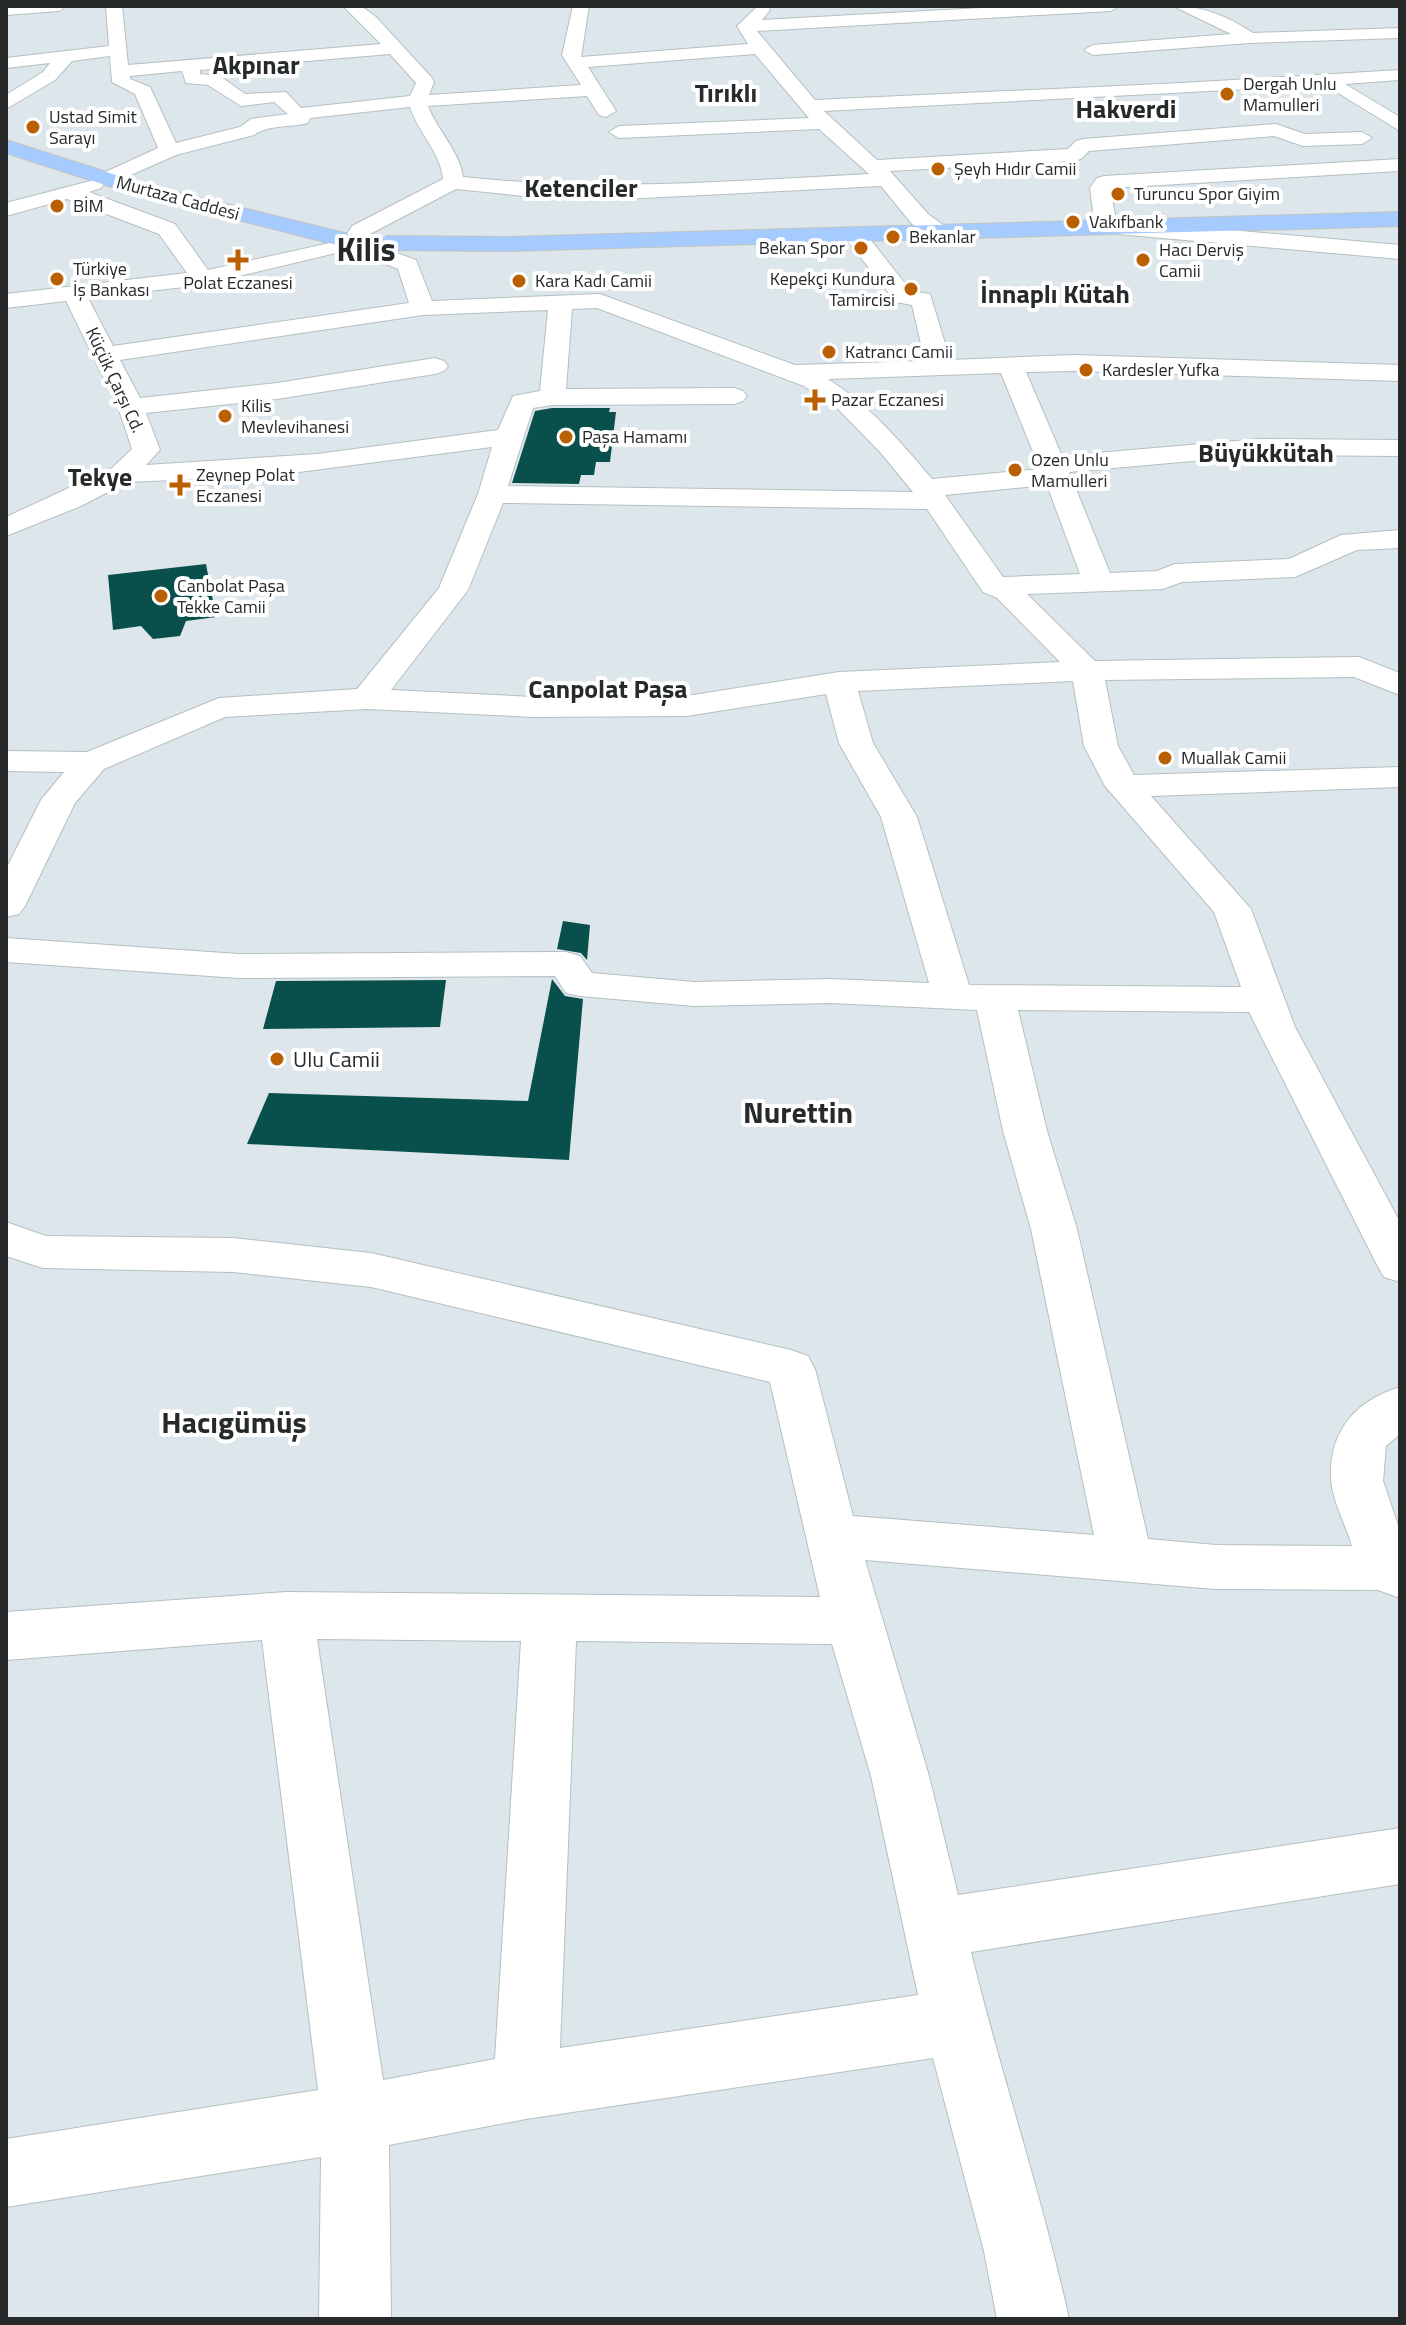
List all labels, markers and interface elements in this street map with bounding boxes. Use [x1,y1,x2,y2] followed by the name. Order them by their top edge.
[212,45,300,84] district label: Akpınar
[1243,70,1337,118] place label: Dergah Unlu Mamulleri
[695,73,757,112] district label: Tırıklı
[1218,85,1236,103] marker: Dergah Unlu Mamulleri
[1076,89,1176,128] district label: Hakverdi
[49,103,137,151] place label: Ustad Simit Sarayı
[24,118,42,136] marker: Ustad Simit Sarayı
[954,155,1077,182] place label: Şeyh Hıdır Camii
[929,160,947,178] marker: Şeyh Hıdır Camii
[113,168,243,227] street label: Murtaza Caddesi
[524,168,638,207] district label: Ketenciler
[1134,180,1280,207] place label: Turuncu Spor Giyim
[1109,185,1127,203] marker: Turuncu Spor Giyim
[73,192,104,219] place label: BİM
[48,197,66,215] marker: BİM
[1089,208,1164,235] place label: Vakıfbank
[1064,213,1082,231] marker: Vakıfbank
[909,223,976,250] place label: Bekanlar
[336,225,396,273] district label: Kilis
[884,228,902,246] marker: Bekanlar
[759,234,845,261] place label: Bekan Spor
[1159,236,1244,284] place label: Hacı Derviş Camii
[852,239,870,257] marker: Bekan Spor
[229,251,247,269] marker: Polat Eczanesi
[1134,251,1152,269] marker: Hacı Derviş Camii
[73,255,149,303] place label: Türkiye İş Bankası
[770,265,895,313] place label: Kepekçi Kundura Tamircisi
[535,267,652,294] place label: Kara Kadı Camii
[183,269,293,296] place label: Polat Eczanesi
[48,270,66,288] marker: Türkiye İş Bankası
[510,272,528,290] marker: Kara Kadı Camii
[980,274,1130,313] district label: İnnaplı Kütah
[902,280,920,298] marker: Kepekçi Kundura Tamircisi
[79,322,152,437] street label: Küçük Çarşı Cd.
[845,338,953,365] place label: Katrancı Camii
[820,343,838,361] marker: Katrancı Camii
[1102,356,1219,383] place label: Kardesler Yufka
[1077,361,1095,379] marker: Kardesler Yufka
[831,386,944,413] place label: Pazar Eczanesi
[806,391,824,409] marker: Pazar Eczanesi
[241,392,349,440] place label: Kilis Mevlevihanesi
[216,407,234,425] marker: Kilis Mevlevihanesi
[582,423,687,450] place label: Paşa Hamamı
[557,428,575,446] marker: Paşa Hamamı
[1198,433,1334,472] district label: Büyükkütah
[1031,446,1109,494] place label: Ozen Unlu Mamulleri
[68,457,132,496] district label: Tekye
[196,461,296,509] place label: Zeynep Polat Eczanesi
[1006,461,1024,479] marker: Ozen Unlu Mamulleri
[171,476,189,494] marker: Zeynep Polat Eczanesi
[177,572,285,620] place label: Canbolat Paşa Tekke Camii
[152,587,170,605] marker: Canbolat Paşa Tekke Camii
[528,669,688,708] district label: Canpolat Paşa
[1181,744,1286,771] place label: Muallak Camii
[1156,749,1174,767] marker: Muallak Camii
[293,1042,380,1076] place label: Ulu Camii
[268,1050,286,1068] marker: Ulu Camii
[743,1089,853,1135] district label: Nurettin
[161,1399,307,1445] district label: Hacıgümüş

